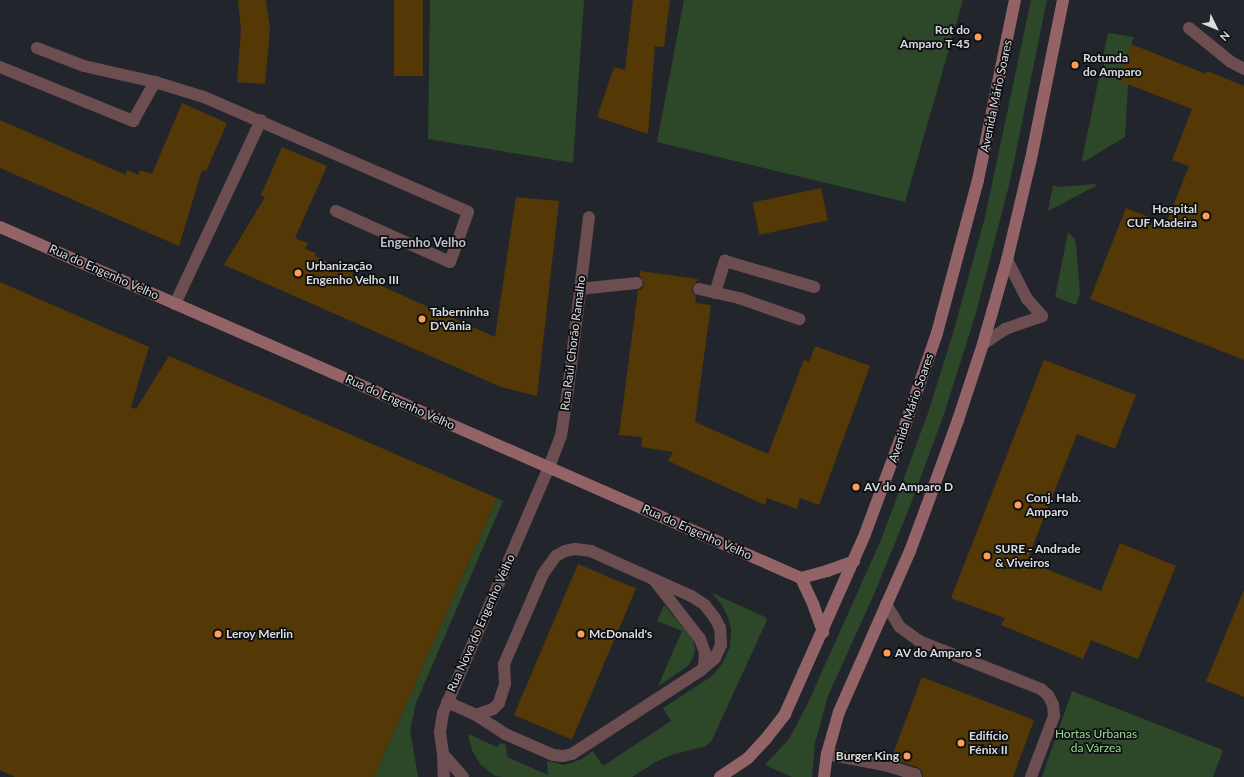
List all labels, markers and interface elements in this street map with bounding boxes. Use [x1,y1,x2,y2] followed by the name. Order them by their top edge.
[1196,8,1236,48] north arrow
[900,23,970,51] place label: Rot do Amparo T-45
[1218,29,1233,44] text: N
[973,32,983,42] marker: Rot do Amparo T-45
[977,39,1015,153] street label: Avenida Mário Soares
[1083,51,1142,79] place label: Rotunda do Amparo
[1070,60,1080,70] marker: Rotunda do Amparo
[1126,202,1197,230] place label: Hospital CUF Madeira
[1200,210,1212,222] marker: Hospital CUF Madeira
[380,234,466,250] district label: Engenho Velho
[47,241,161,303] street label: Rua do Engenho Velho
[306,259,400,287] place label: Urbanização Engenho Velho III
[293,268,303,278] marker: Urbanização Engenho Velho III
[558,275,588,411] street label: Rua Raúl Chorão Ramalho
[430,305,489,333] place label: Taberninha D'Vânia
[417,314,427,324] marker: Taberninha D'Vânia
[886,352,936,464] street label: Avenida Mário Soares
[343,371,457,433] street label: Rua do Engenho Velho
[864,480,954,494] place label: AV do Amparo D
[851,482,861,492] marker: AV do Amparo D
[1026,491,1081,519] place label: Conj. Hab. Amparo
[1013,500,1023,510] marker: Conj. Hab. Amparo
[640,501,754,563] street label: Rua do Engenho Velho
[995,542,1081,570] place label: SURE - Andrade & Viveiros
[982,551,992,561] marker: SURE - Andrade & Viveiros
[444,552,518,694] street label: Rua Nova do Engenho Velho
[226,627,293,641] place label: Leroy Merlin
[589,627,652,641] place label: McDonald's
[213,629,223,639] marker: Leroy Merlin
[576,629,586,639] marker: McDonald's
[895,646,982,660] place label: AV do Amparo S
[882,648,892,658] marker: AV do Amparo S
[1055,727,1137,755] park label: Hortas Urbanas da Várzea
[969,729,1008,757] place label: Edifício Fénix II
[956,738,966,748] marker: Edifício Fénix II
[836,749,899,763] place label: Burger King
[902,751,912,761] marker: Burger King

